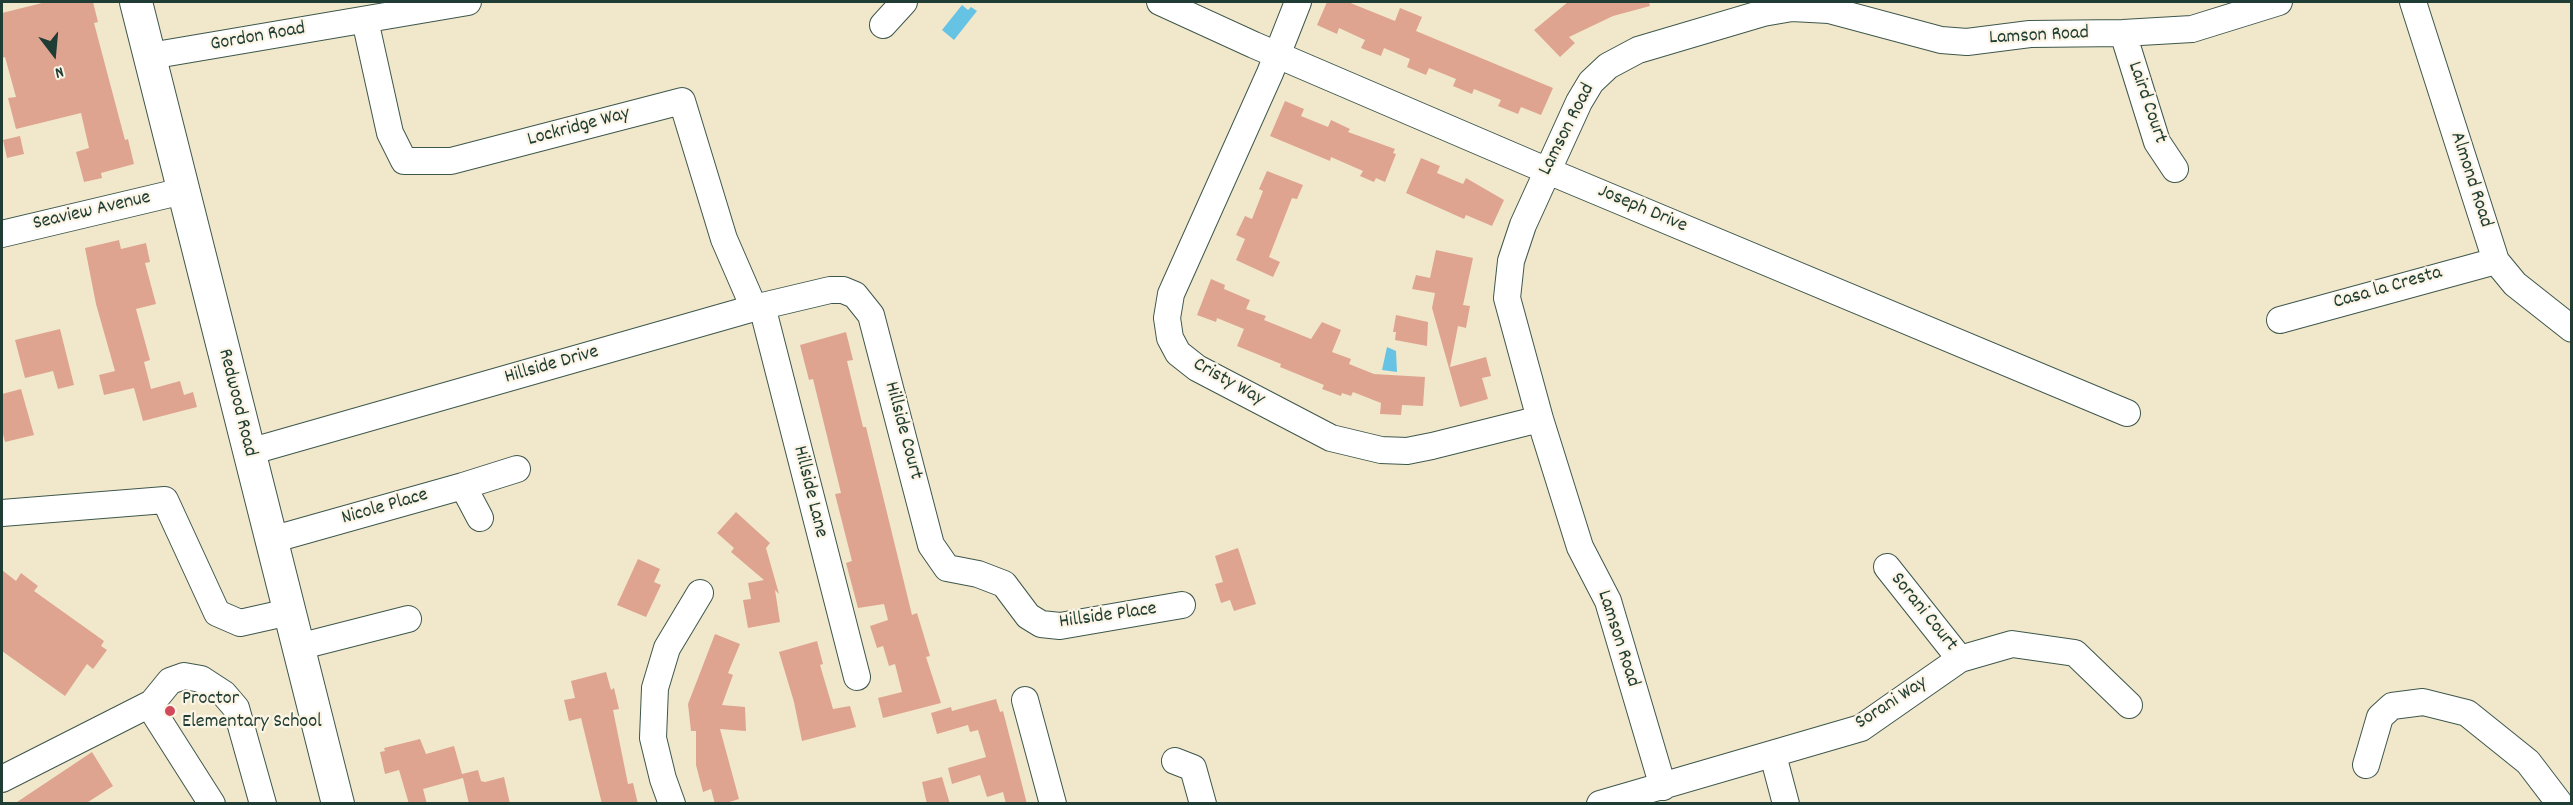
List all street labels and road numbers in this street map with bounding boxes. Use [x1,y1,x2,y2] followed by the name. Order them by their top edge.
[209,18,307,58] street label: Gordon Road
[1989,22,2089,52] street label: Lamson Road
[2121,59,2171,147] street label: Laird Court
[1535,80,1601,180] street label: Lamson Road
[525,103,633,153] street label: Lockridge Way
[2443,129,2497,231] street label: Almond Road
[1594,180,1690,240] street label: Joseph Drive
[31,187,153,237] street label: Seaview Avenue
[2331,262,2445,316] street label: Casa la Cresta
[502,341,602,391] street label: Hillside Drive
[211,347,261,459] street label: Redwood Road
[1188,354,1268,412] street label: Cristy Way
[877,379,927,483] street label: Hillside Court
[786,444,832,540] street label: Hillside Lane
[339,484,431,532] street label: Nicole Place
[1884,569,1962,657] street label: Sorani Court
[1590,588,1644,690] street label: Lamson Road
[1058,598,1158,636] street label: Hillside Place
[1852,672,1932,736] street label: Sorani Way

